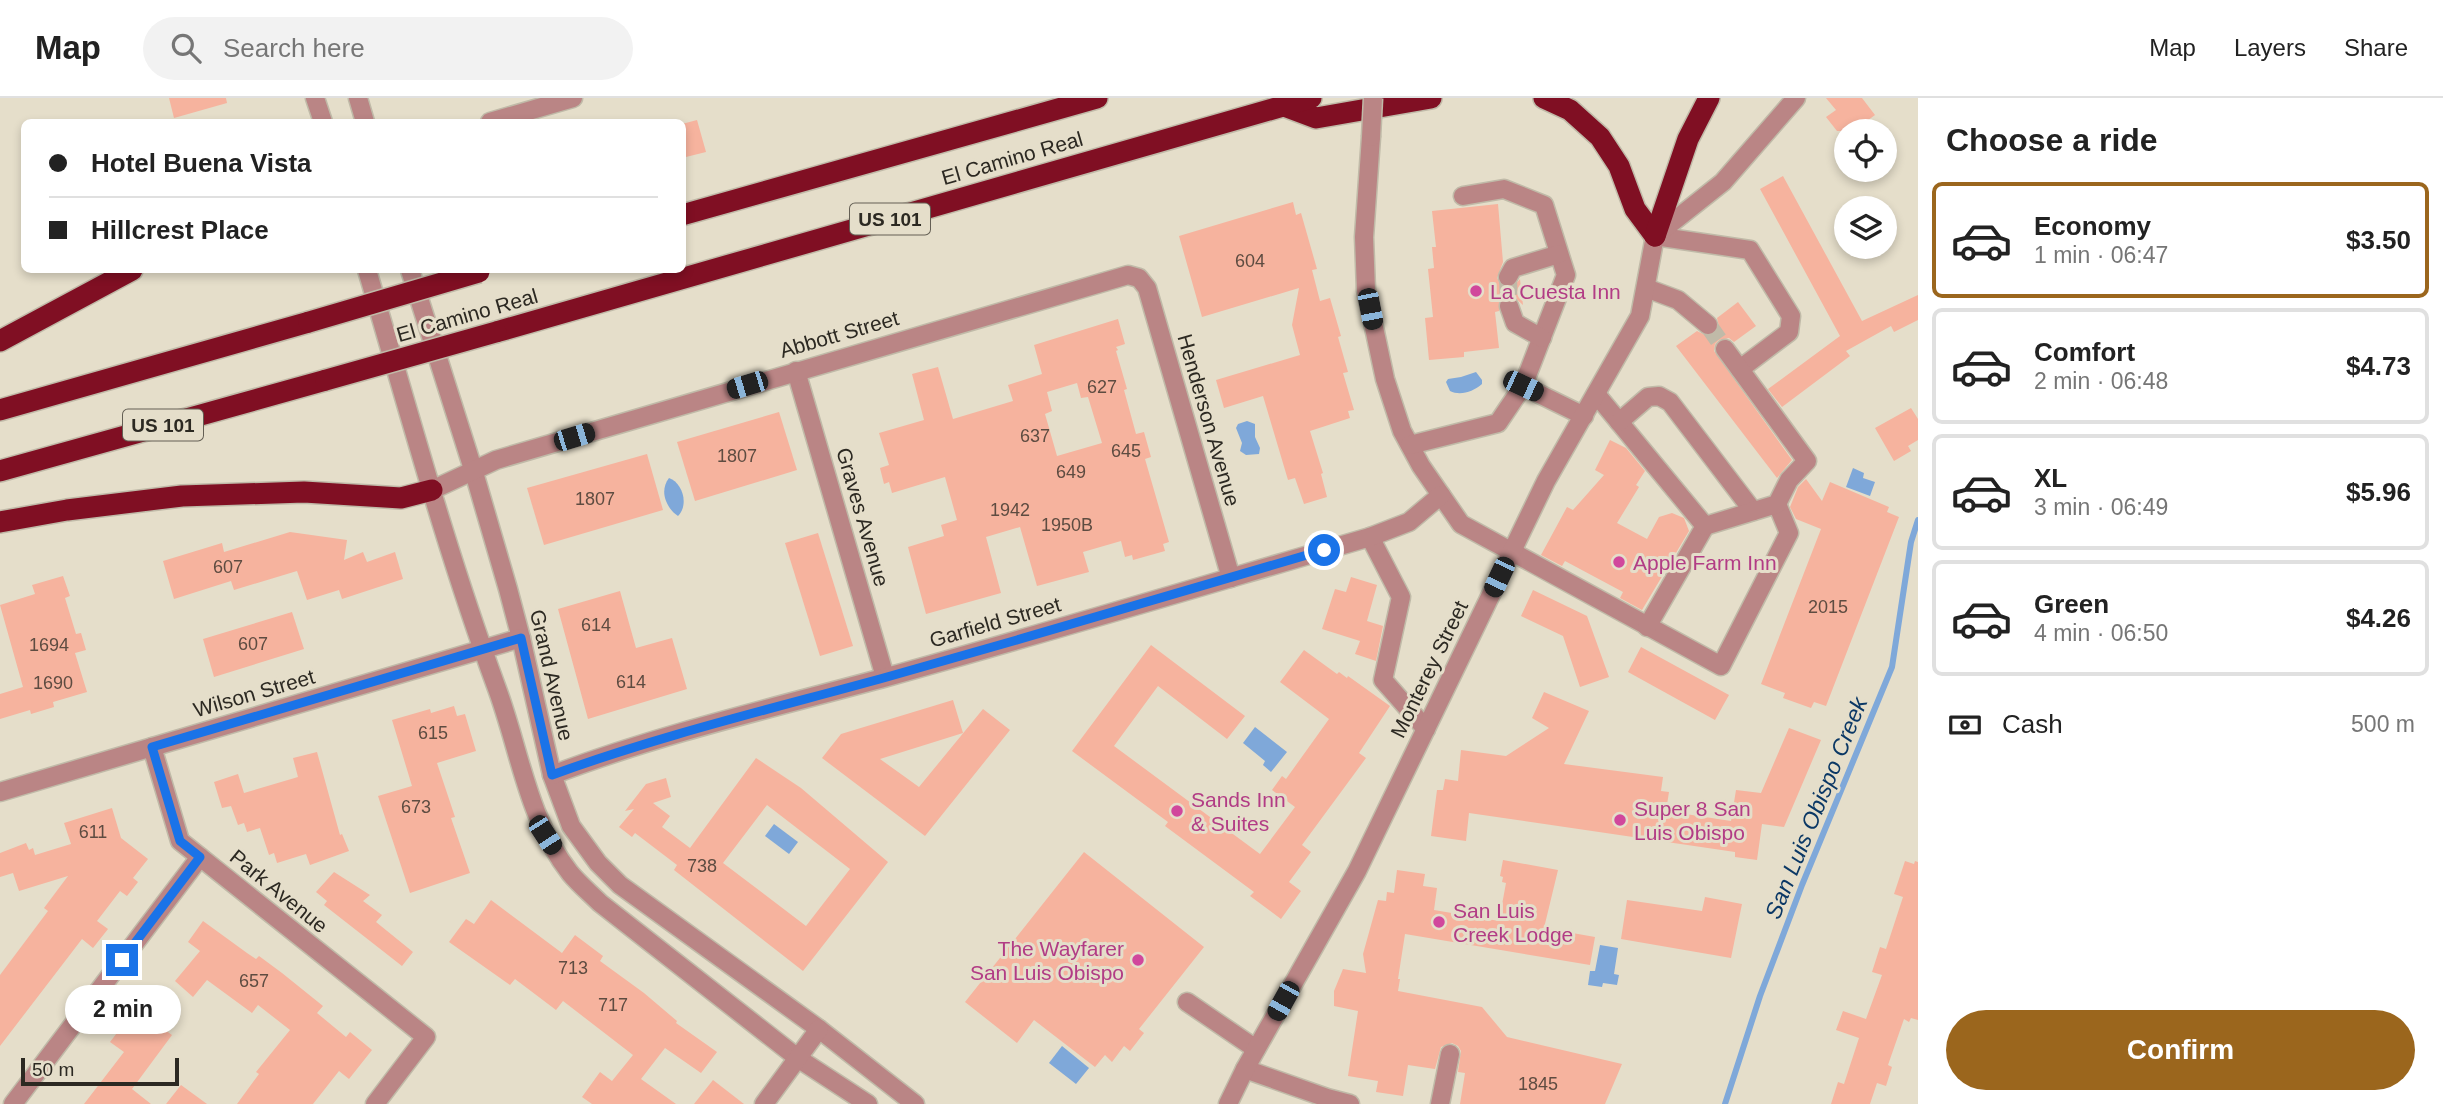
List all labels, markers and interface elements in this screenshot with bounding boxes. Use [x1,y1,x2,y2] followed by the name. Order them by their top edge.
[143,17,633,80] search box
[35,29,101,66] text: Map
[167,29,205,67] icon: search
[223,33,365,63] text: Search here
[2149,34,2196,61] text: Map
[2234,34,2306,61] text: Layers
[2344,34,2408,61] text: Share
[1834,119,1897,259] map controls
[1834,119,1897,182] button: locate
[1946,122,2158,158] text: Choose a ride
[939,127,1085,189] street label: El Camino Real
[91,148,312,178] text: Hotel Buena Vista
[1834,196,1897,259] button: layers
[850,203,930,234] road number: US 101
[1950,209,2013,272] icon: car
[2034,211,2151,241] text: Economy
[91,215,269,245] text: Hillcrest Place
[2346,225,2411,255] text: $3.50
[2034,242,2168,268] text: 1 min · 06:47
[1235,251,1265,271] house number: 604
[1490,280,1621,303] place label: La Cuesta Inn
[1468,283,1484,299] marker: La Cuesta Inn
[394,284,540,346] street label: El Camino Real
[1356,286,1385,332] car
[777,306,901,362] street label: Abbott Street
[1173,331,1245,509] street label: Henderson Avenue
[1950,335,2013,398] icon: car
[2034,337,2135,367] text: Comfort
[2346,351,2411,381] text: $4.73
[1500,368,1547,404] car
[2034,368,2168,394] text: 2 min · 06:48
[724,369,771,401] car
[1087,377,1117,397] house number: 627
[123,410,203,440] road number: US 101
[551,421,598,453] car
[1020,426,1050,446] house number: 637
[1111,441,1141,461] house number: 645
[832,445,894,589] street label: Graves Avenue
[717,446,757,466] house number: 1807
[1950,461,2013,524] icon: car
[1056,462,1086,482] house number: 649
[2034,463,2067,493] text: XL
[2346,477,2411,507] text: $5.96
[575,489,615,509] house number: 1807
[2034,494,2168,520] text: 3 min · 06:49
[990,500,1030,520] house number: 1942
[1041,515,1093,535] house number: 1950B
[1308,534,1340,566] route start
[1633,551,1777,574] place label: Apple Farm Inn
[1481,554,1518,600] car
[1611,554,1627,570] marker: Apple Farm Inn
[213,557,243,577] house number: 607
[1950,587,2013,650] icon: car
[2034,589,2109,619] text: Green
[927,592,1063,652] street label: Garfield Street
[1386,597,1472,741] street label: Monterey Street
[1808,597,1848,617] house number: 2015
[2346,603,2411,633] text: $4.26
[526,607,578,743] street label: Grand Avenue
[581,615,611,635] house number: 614
[2034,620,2168,646] text: 4 min · 06:50
[238,634,268,654] house number: 607
[29,635,69,655] house number: 1694
[191,665,317,721] street label: Wilson Street
[616,672,646,692] house number: 614
[33,673,73,693] house number: 1690
[1760,692,1873,923] water label: San Luis Obispo Creek
[1946,706,1984,744] icon: cash
[2002,709,2063,739] text: Cash
[2351,711,2415,737] text: 500 m
[418,723,448,743] house number: 615
[1191,788,1286,835] place label: Sands Inn & Suites
[401,797,431,817] house number: 673
[1634,797,1751,844] place label: Super 8 San Luis Obispo
[1169,803,1185,819] marker: Sands Inn & Suites
[525,812,566,858] car
[1612,812,1628,828] marker: Super 8 San Luis Obispo
[79,822,107,842] house number: 611
[226,845,332,937] street label: Park Avenue
[687,856,717,876] house number: 738
[1453,899,1573,946] place label: San Luis Creek Lodge
[1431,914,1447,930] marker: San Luis Creek Lodge
[970,937,1124,984] place label: The Wayfarer San Luis Obispo
[106,944,138,976] route end
[1130,952,1146,968] marker: The Wayfarer San Luis Obispo
[558,958,588,978] house number: 713
[239,971,269,991] house number: 657
[1264,978,1303,1024] car
[64,984,180,1034] callout: 2 min
[598,995,628,1015] house number: 717
[93,996,153,1022] text: 2 min
[1946,1010,2415,1090] button: Confirm
[21,1055,178,1087] scale bar
[32,1059,74,1080] text: 50 m
[1518,1074,1558,1094] house number: 1845

